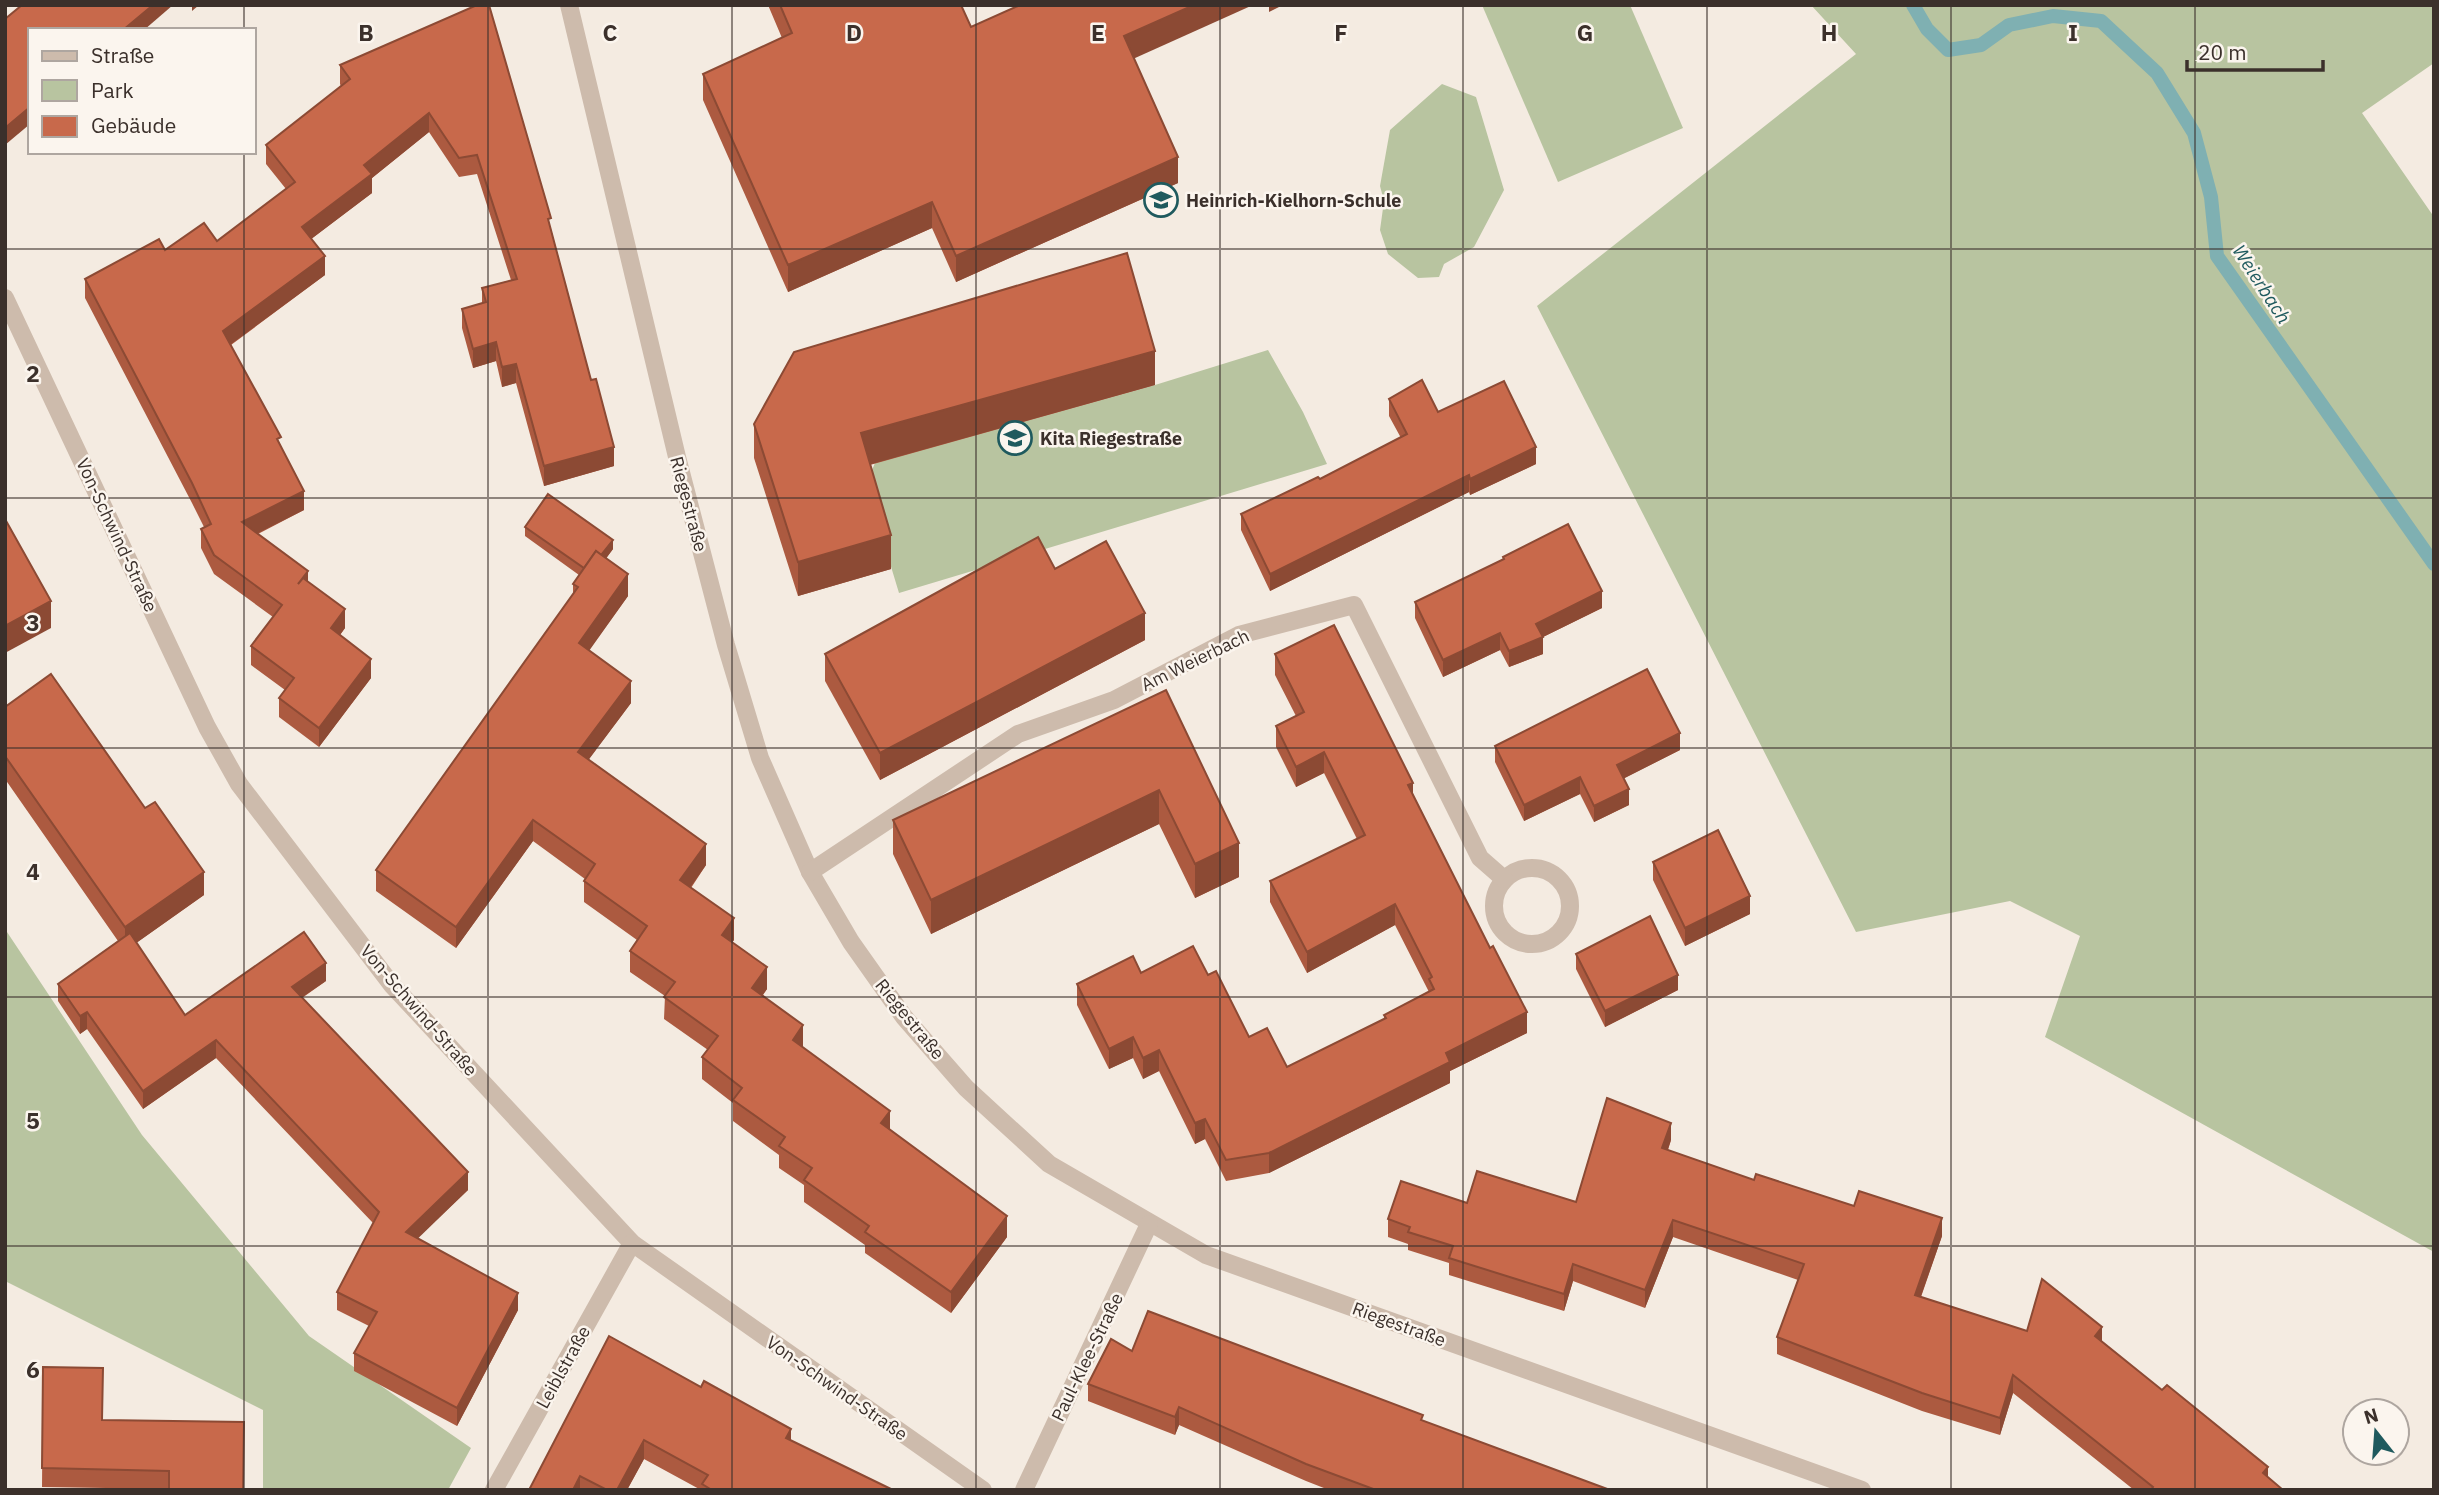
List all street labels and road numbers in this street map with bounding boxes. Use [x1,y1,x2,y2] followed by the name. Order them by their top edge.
[71,454,163,616] street label: Von-Schwind-Straße
[665,454,713,554] street label: Riegestraße
[1137,624,1253,696] street label: Am Weierbach
[355,939,483,1081] street label: Von-Schwind-Straße
[870,974,950,1064] street label: Riegestraße
[1046,1289,1128,1425] street label: Paul-Klee-Straße
[1349,1296,1449,1352] street label: Riegestraße
[531,1321,595,1412] street label: Leiblstraße
[762,1331,912,1445] street label: Von-Schwind-Straße

